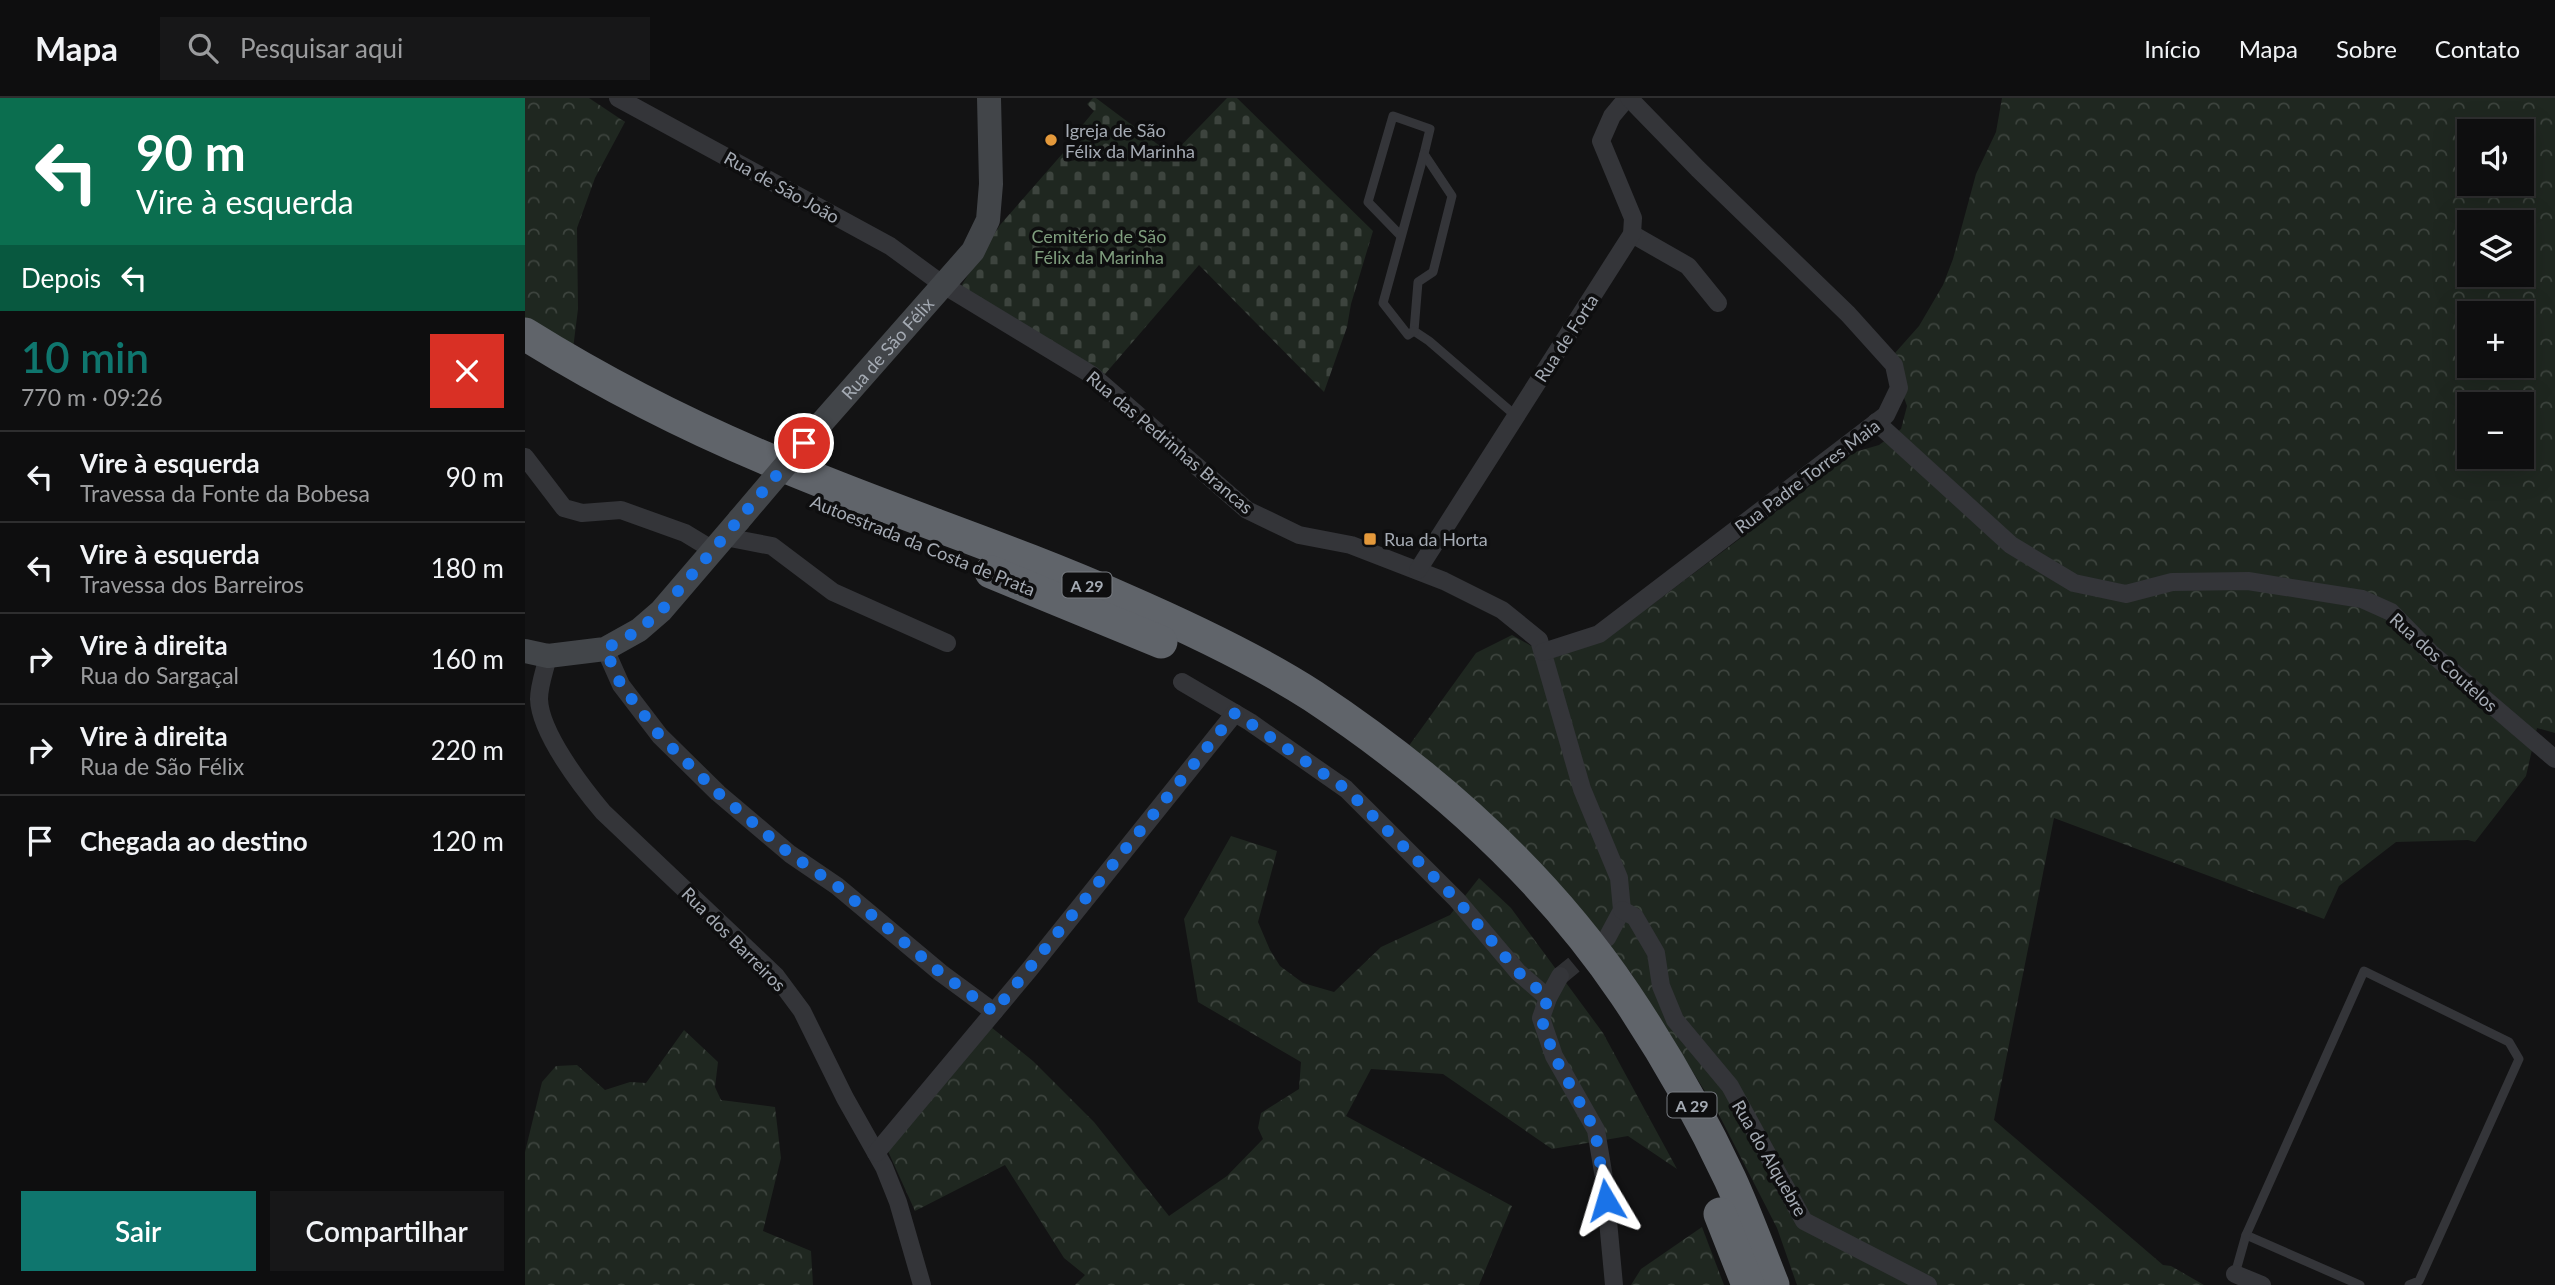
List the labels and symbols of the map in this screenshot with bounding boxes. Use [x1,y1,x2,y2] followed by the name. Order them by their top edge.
[1065,119,1195,162] place label: Igreja de São Félix da Marinha
[1043,132,1059,148] marker: Igreja de São Félix da Marinha
[721,146,843,228] street label: Rua de São João
[1031,225,1167,268] park label: Cemitério de São Félix da Marinha
[1529,290,1603,386] street label: Rua de Forta
[837,293,938,404] street label: Rua de São Félix
[1082,366,1258,518] street label: Rua das Pedrinhas Brancas
[774,413,834,473] pin
[1730,414,1884,538] street label: Rua Padre Torres Maia
[807,490,1039,600] street label: Autoestrada da Costa de Prata
[1384,528,1488,550] place label: Rua da Horta
[1362,531,1378,547] marker: Rua da Horta
[1063,572,1111,598] road number: A 29
[2386,608,2503,716] street label: Rua dos Coutelos
[677,882,791,996] street label: Rua dos Barreiros
[1667,1093,1717,1118] road number: A 29
[1728,1096,1812,1220] street label: Rua do Alquebre
[1569,1163,1643,1237] position arrow

